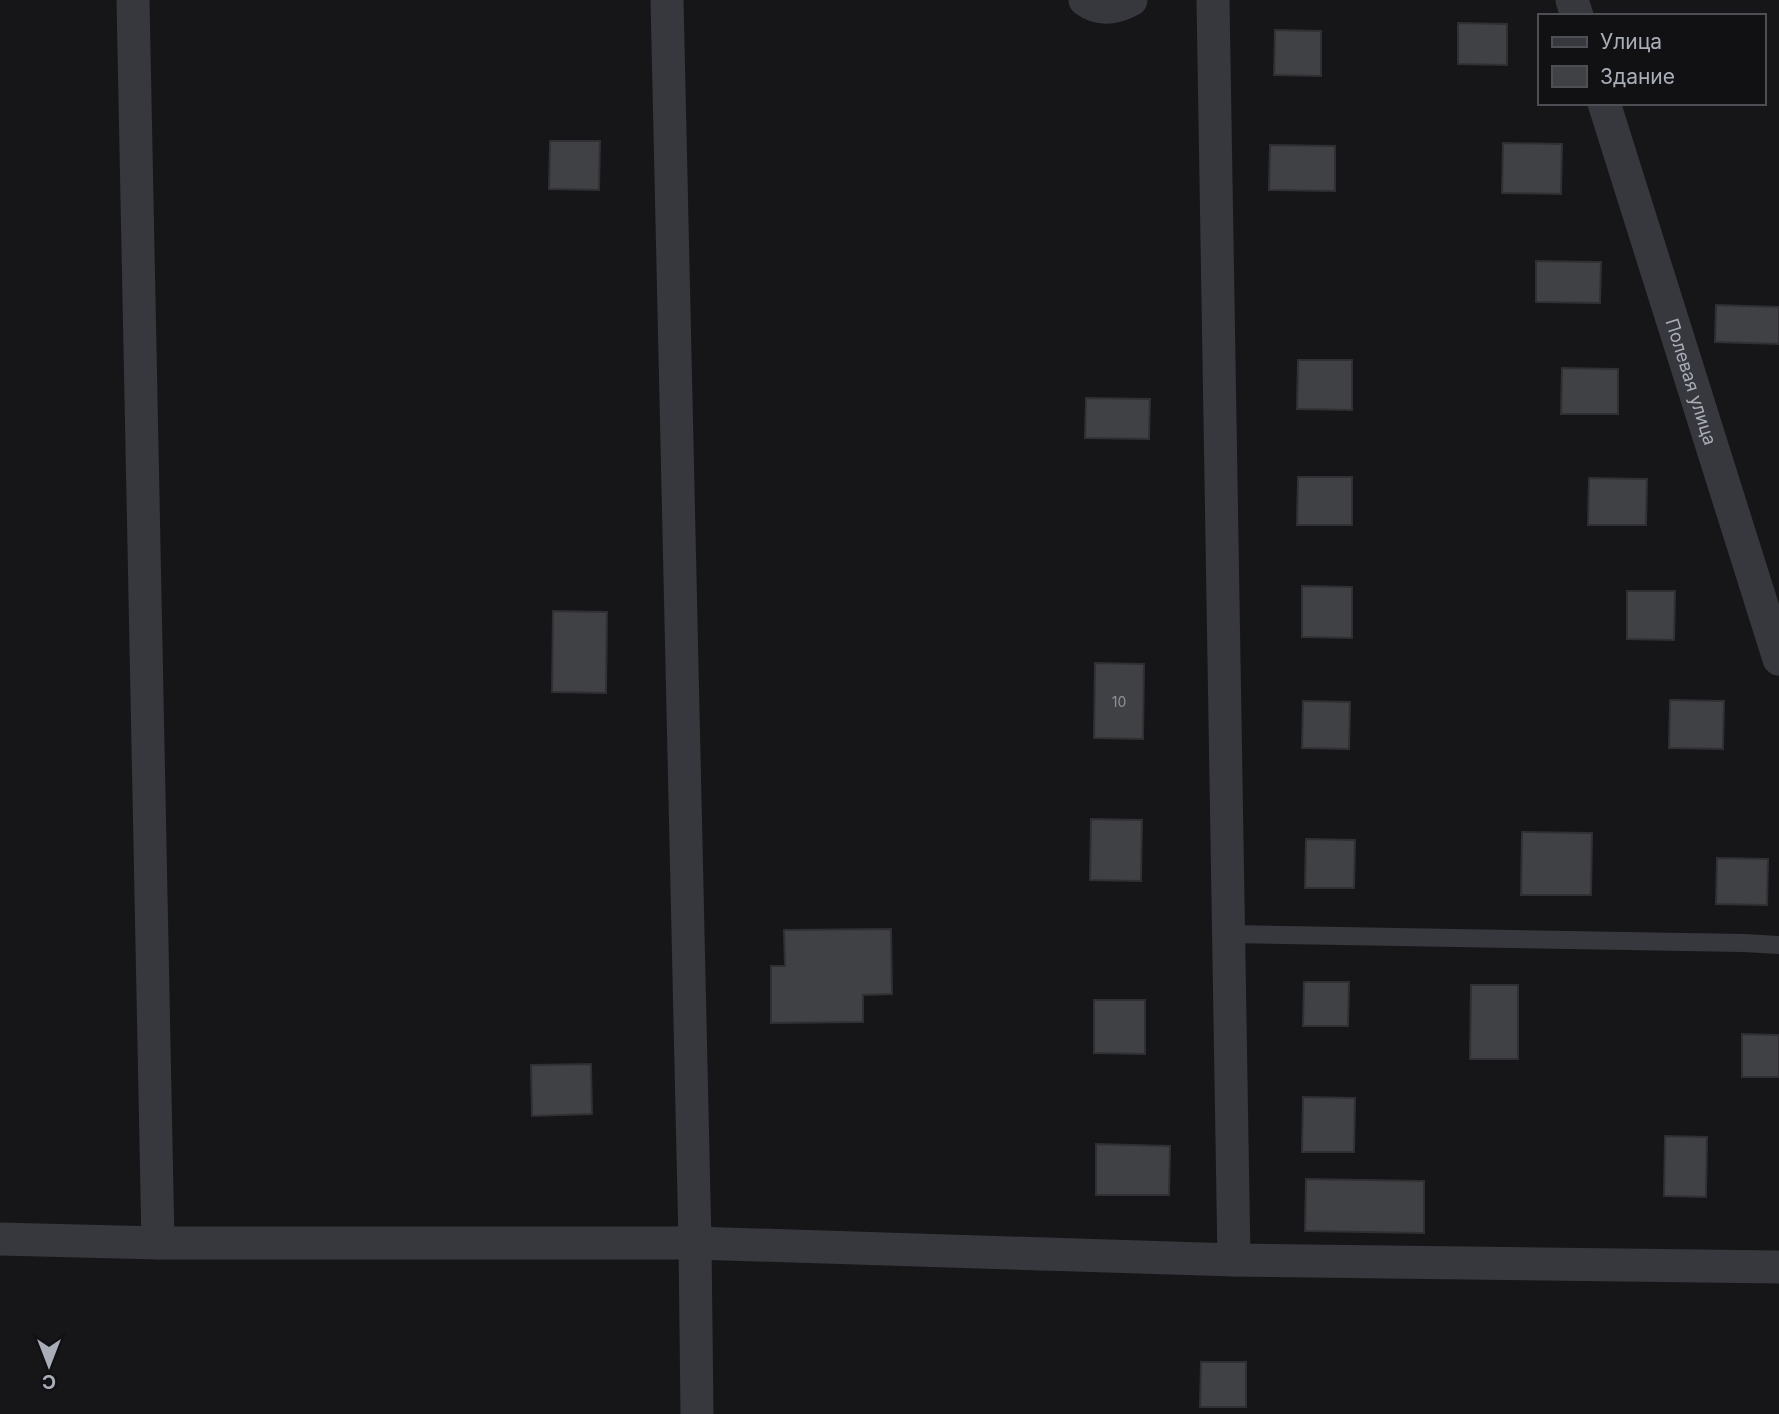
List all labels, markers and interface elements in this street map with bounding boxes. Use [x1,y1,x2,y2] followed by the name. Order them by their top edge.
[1538,14,1765,105] legend
[1600,29,1662,54] text: Улица
[1600,64,1675,89] text: Здание
[1662,316,1721,447] street label: Полевая улица
[1112,693,1126,710] house number: 10
[14,1330,84,1400] north arrow
[42,1370,56,1393] text: С

